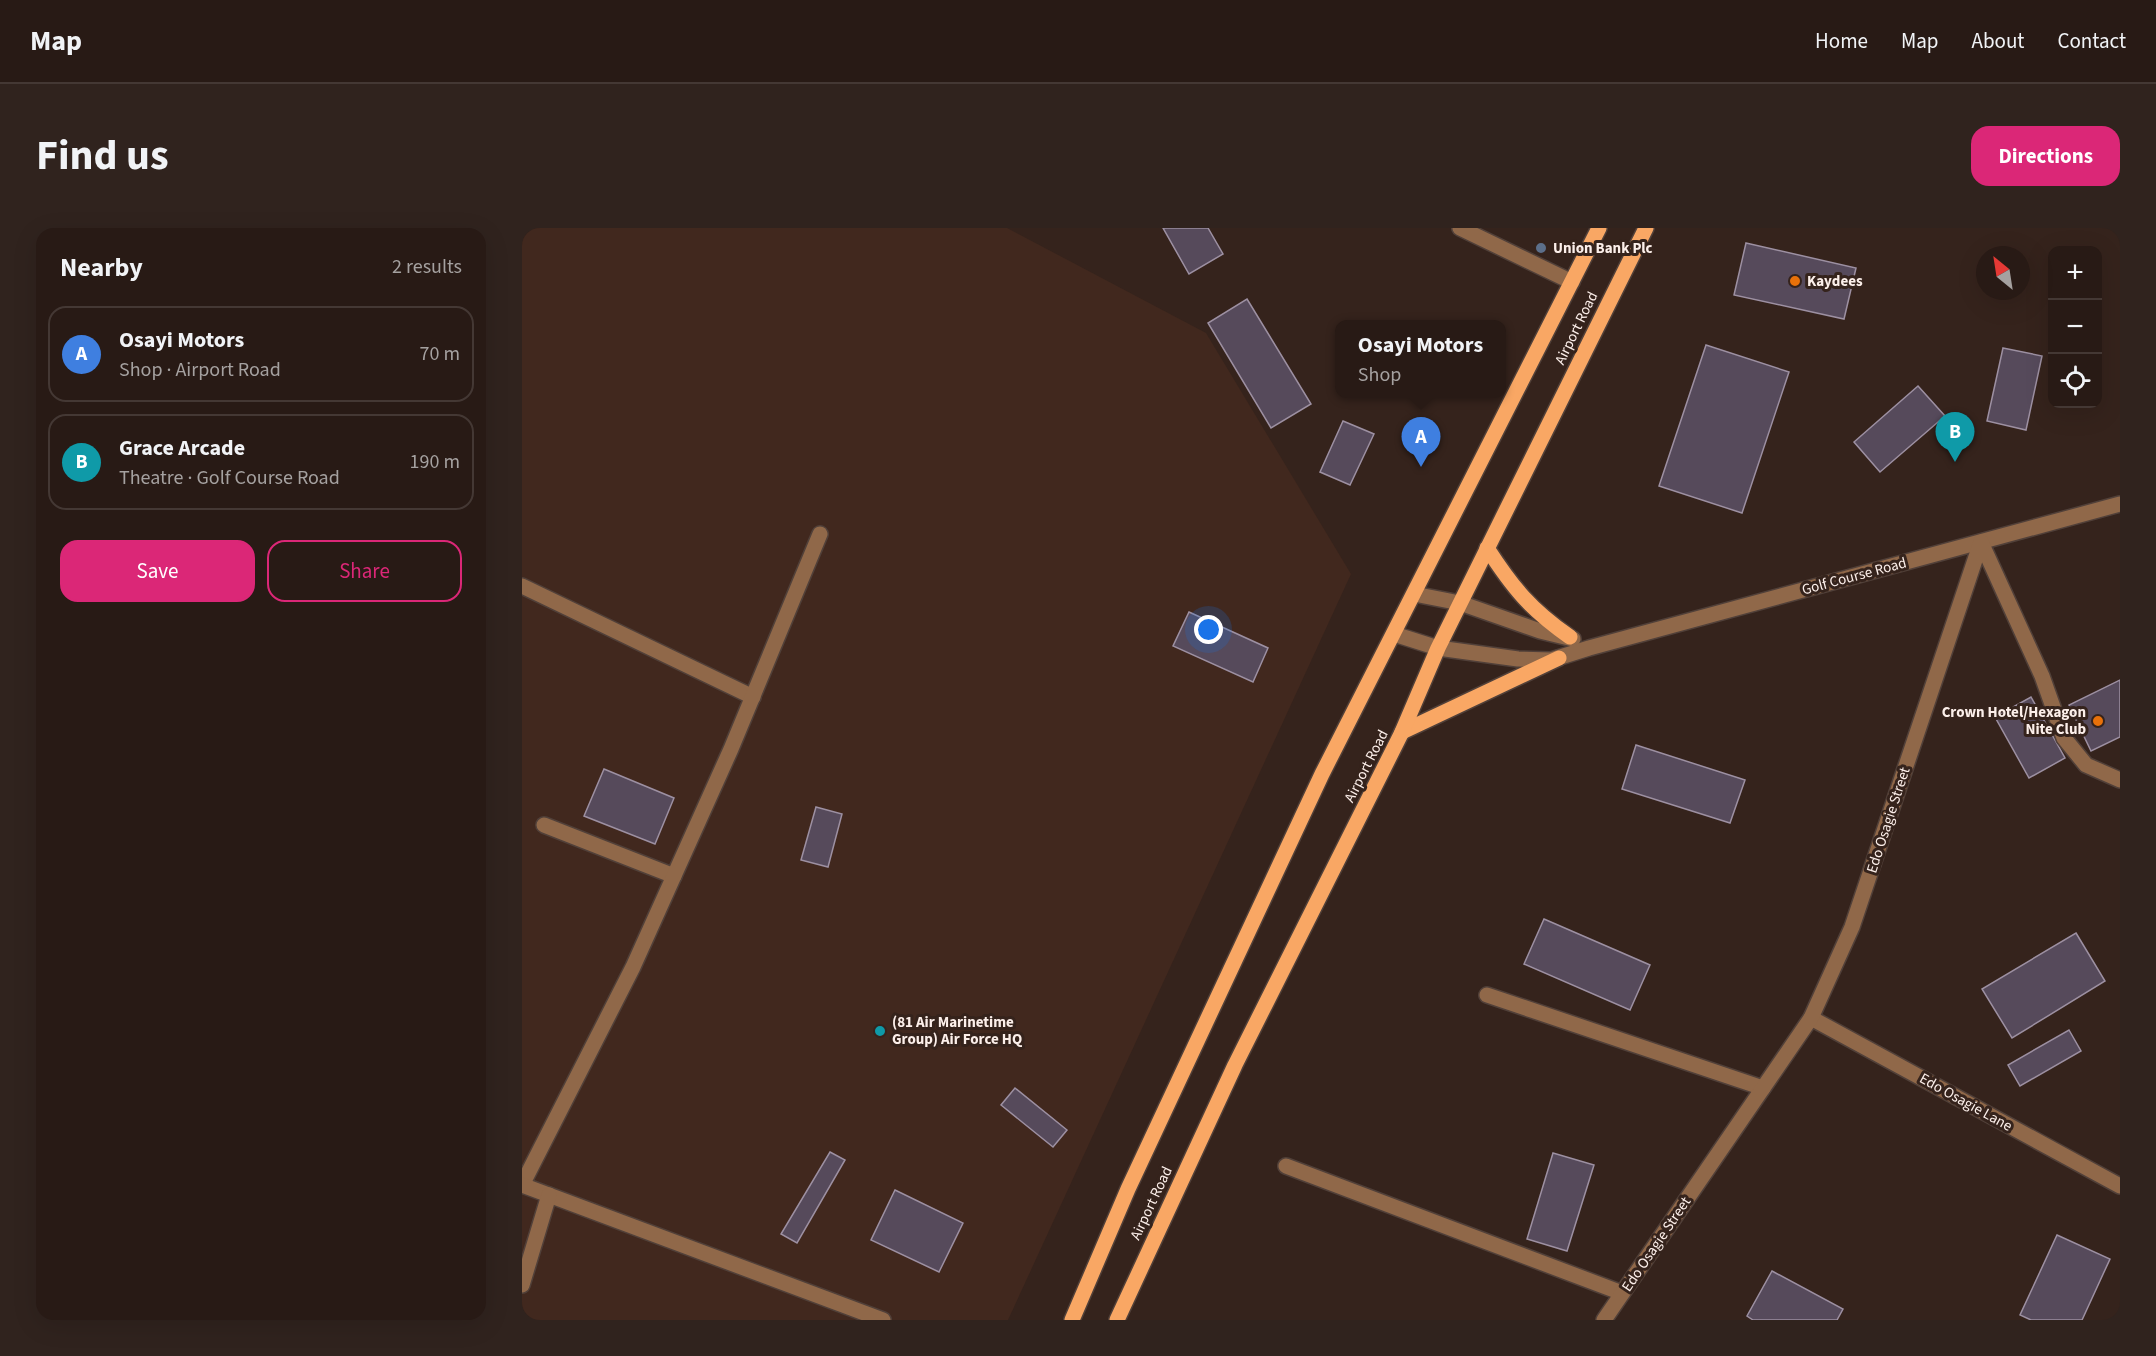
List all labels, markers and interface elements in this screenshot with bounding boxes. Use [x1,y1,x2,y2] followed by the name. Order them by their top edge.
[30,21,82,61] text: Map
[1815,26,1868,56] text: Home
[1901,26,1939,56] text: Map
[1972,26,2024,56] text: About
[2057,26,2126,56] text: Contact
[36,126,169,186] text: Find us
[1971,126,2120,186] button: Directions
[1553,238,1653,259] place label: Union Bank Plc
[1534,241,1548,255] marker: Union Bank Plc
[1976,246,2030,300] north arrow
[2048,246,2102,408] map controls
[2048,246,2102,300] button: +
[60,249,143,286] text: Nearby
[392,253,462,281] text: 2 results
[1807,271,1863,292] place label: Kaydees
[1788,274,1802,288] marker: Kaydees
[1550,288,1603,368] street label: Airport Road
[2048,300,2102,354] button: −
[1335,320,1506,398] popup
[119,324,244,356] text: Osayi Motors
[1358,329,1483,361] text: Osayi Motors
[76,340,87,368] text: A
[420,340,460,368] text: 70 m
[2048,354,2102,408] button: locate
[119,356,281,384] text: Shop · Airport Road
[1358,361,1401,389] text: Shop
[1936,412,1974,462] pin: B
[1402,418,1440,467] pin: A
[119,432,245,464] text: Grace Arcade
[75,448,88,476] text: B
[410,448,460,476] text: 190 m
[119,464,340,492] text: Theatre · Golf Course Road
[60,540,255,602] button: Save
[267,540,462,602] button: Share
[1799,552,1909,601] street label: Golf Course Road
[1194,615,1223,644] your location
[1942,702,2086,740] place label: Crown Hotel/Hexagon Nite Club
[2091,714,2105,728] marker: Crown Hotel/Hexagon Nite Club
[1339,726,1394,806] street label: Airport Road
[1861,764,1916,876] street label: Edo Osagie Street
[892,1012,1023,1050] place label: (81 Air Marinetime Group) Air Force HQ
[873,1024,887,1038] marker: (81 Air Marinetime Group) Air Force HQ
[1916,1068,2016,1137] street label: Edo Osagie Lane
[1125,1163,1178,1243] street label: Airport Road
[1617,1193,1696,1296] street label: Edo Osagie Street

